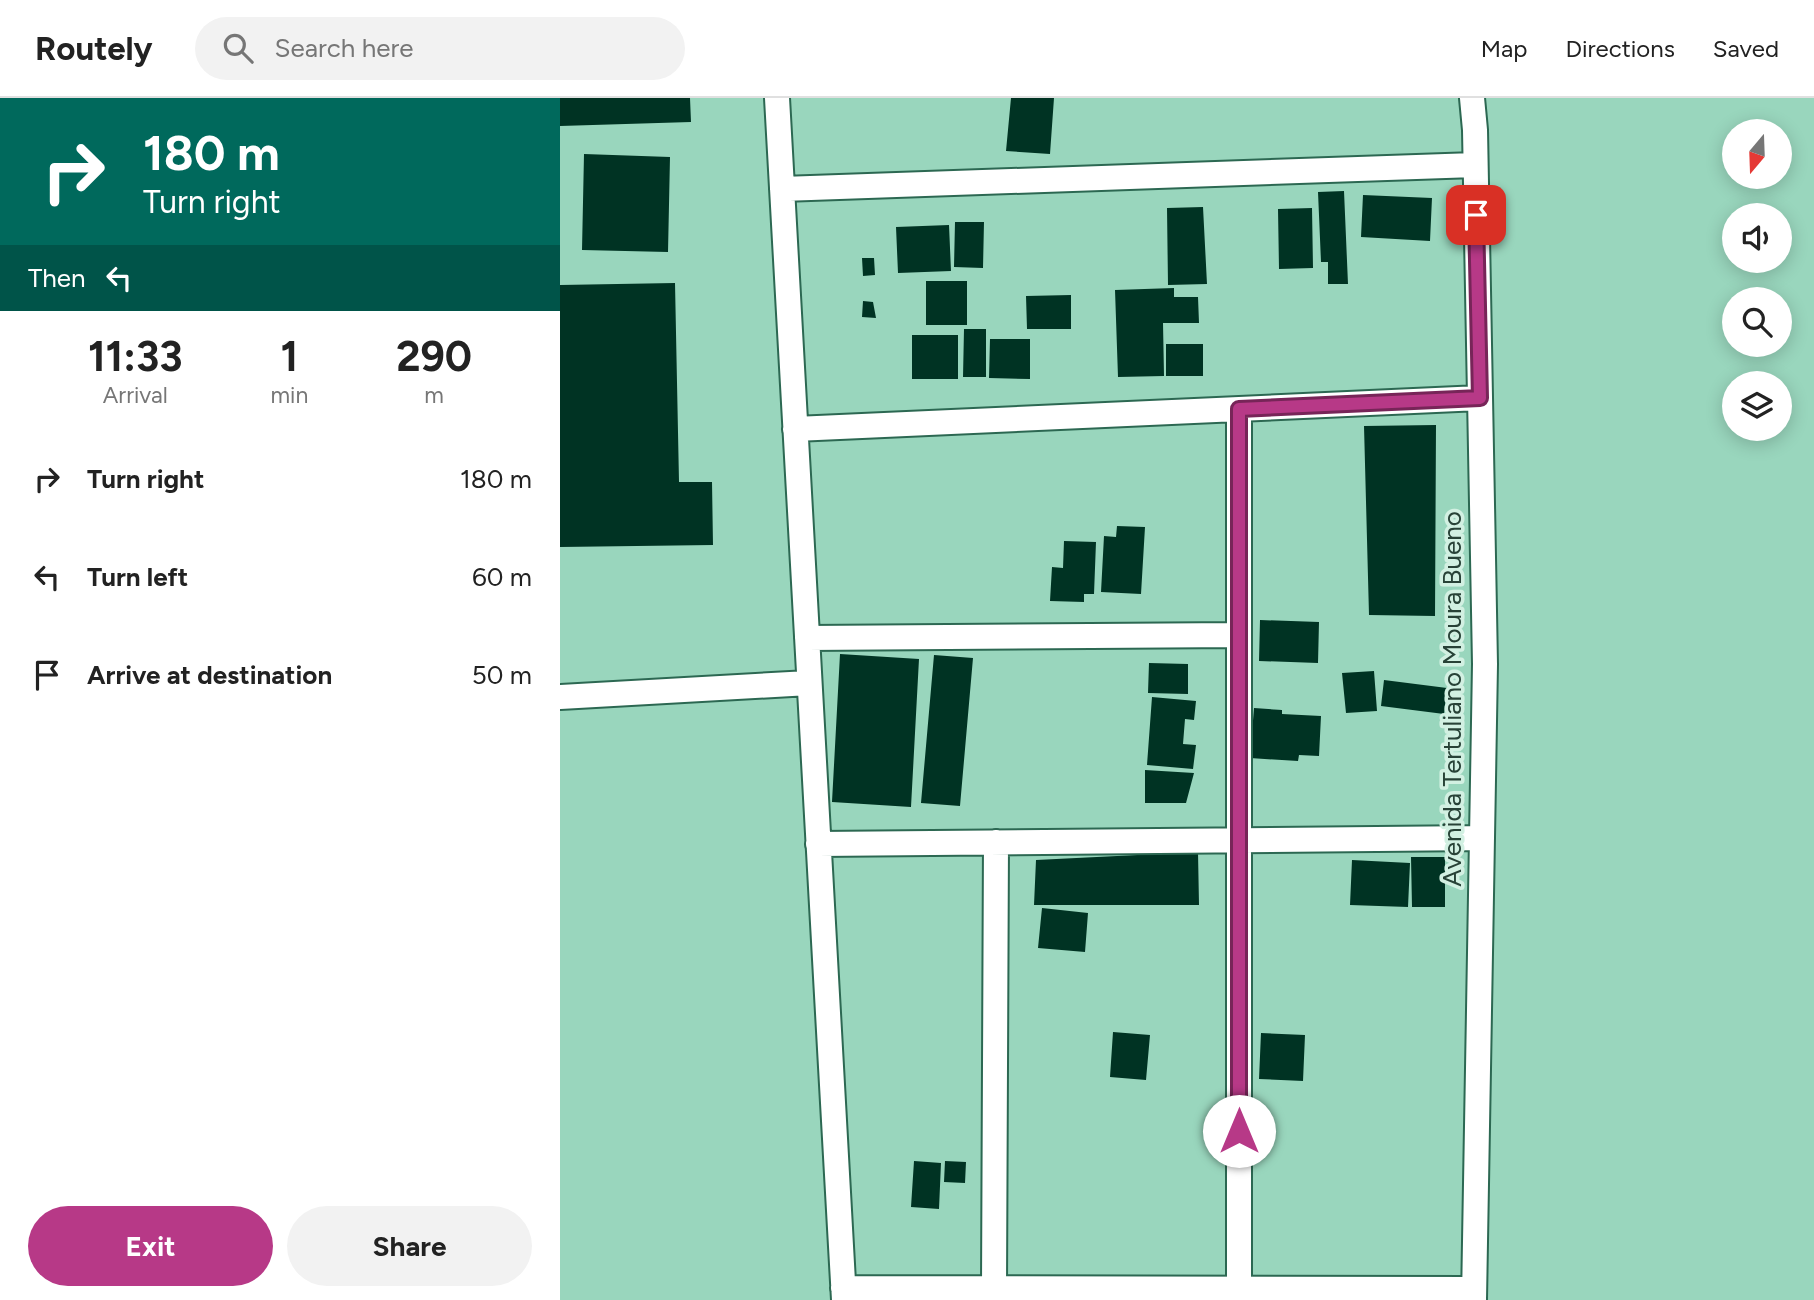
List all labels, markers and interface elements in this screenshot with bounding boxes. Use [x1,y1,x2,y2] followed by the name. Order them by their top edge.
[195,17,685,80] search box
[35,29,153,68] text: Routely
[219,29,257,67] icon: search
[275,32,414,64] text: Search here
[1481,34,1527,63] text: Map
[1565,34,1675,63] text: Directions
[1713,34,1779,63] text: Saved
[1722,119,1792,189] north arrow
[1722,119,1792,441] map controls
[143,123,280,182] text: 180 m
[28,126,119,217] icon: right
[143,183,281,221] text: Turn right
[1446,185,1506,245] pin
[1457,196,1495,234] icon: arrive
[1722,203,1792,273] button: sound
[100,259,138,297] icon: left
[28,262,86,294] text: Then
[1722,287,1792,357] button: search
[88,331,183,382] text: 11:33
[281,331,298,382] text: 1
[396,331,472,382] text: 290
[1722,371,1792,441] button: layers
[103,381,168,409] text: Arrival
[271,381,308,409] text: min
[424,381,444,409] text: m
[28,460,66,498] icon: right
[87,463,204,495] text: Turn right
[460,463,532,495] text: 180 m
[1436,511,1468,887] street label: Avenida Tertuliano Moura Bueno
[28,558,66,596] icon: left
[87,561,188,593] text: Turn left
[472,561,532,593] text: 60 m
[28,656,66,694] icon: arrive
[87,659,332,691] text: Arrive at destination
[472,659,532,691] text: 50 m
[1202,1094,1276,1168] position arrow
[28,1206,273,1286] button: Exit
[287,1206,532,1286] button: Share

